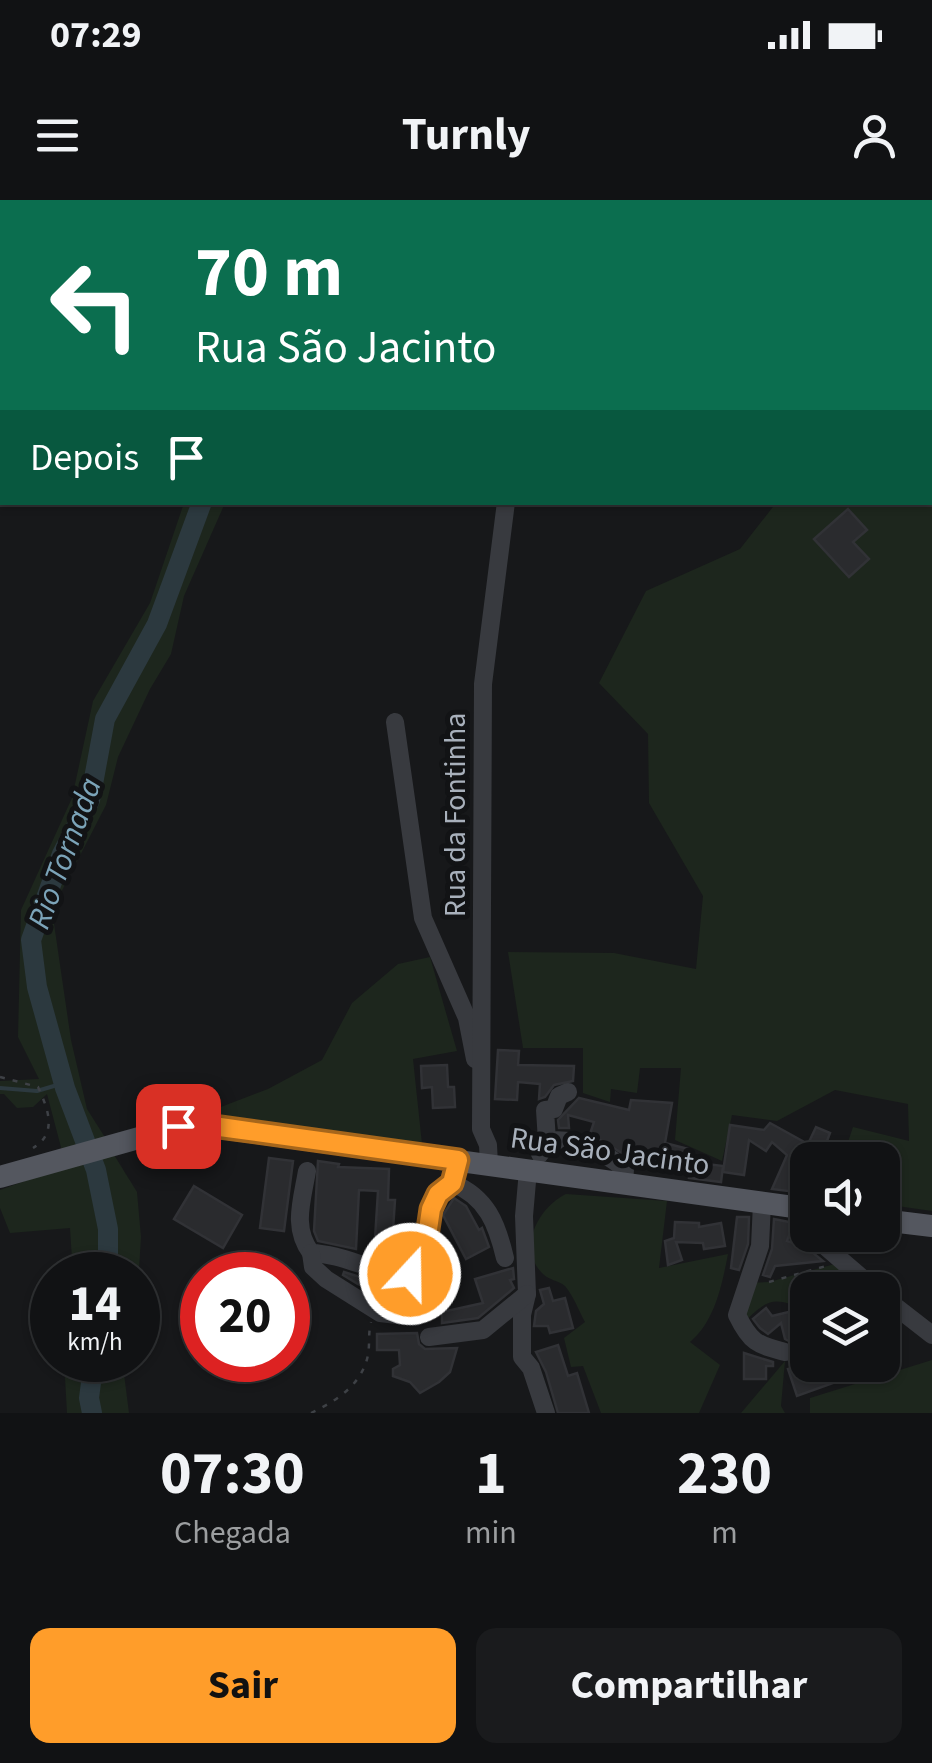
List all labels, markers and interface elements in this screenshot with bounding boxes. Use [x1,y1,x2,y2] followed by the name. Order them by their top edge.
[50,8,142,62] text: 07:29
[402,103,530,167] text: Turnly
[30,108,85,163] icon: menu
[847,108,902,163] icon: person
[195,223,343,323] text: 70 m
[30,240,160,370] icon: left
[195,316,496,380] text: Rua São Jacinto
[159,430,214,485] icon: arrive
[30,431,139,485] text: Depois
[434,713,477,917] street label: Rua da Fontinha
[16,771,114,935] water label: Rio Tornada
[136,1084,221,1169] pin
[151,1099,206,1154] icon: arrive
[507,1116,712,1187] street label: Rua São Jacinto
[790,1142,900,1382] map controls
[790,1142,900,1252] button: sound
[358,1222,462,1326] position arrow
[180,1252,310,1382] speed limit sign: 20
[69,1269,121,1340] text: 14
[790,1272,900,1382] button: layers
[67,1324,123,1360] text: km/h
[160,1432,305,1517] text: 07:30
[475,1432,507,1517] text: 1
[677,1432,772,1517] text: 230
[174,1510,291,1556] text: Chegada
[465,1510,517,1556] text: min
[711,1510,738,1556] text: m
[30,1628,456,1743] button: Sair
[476,1628,902,1743] button: Compartilhar

